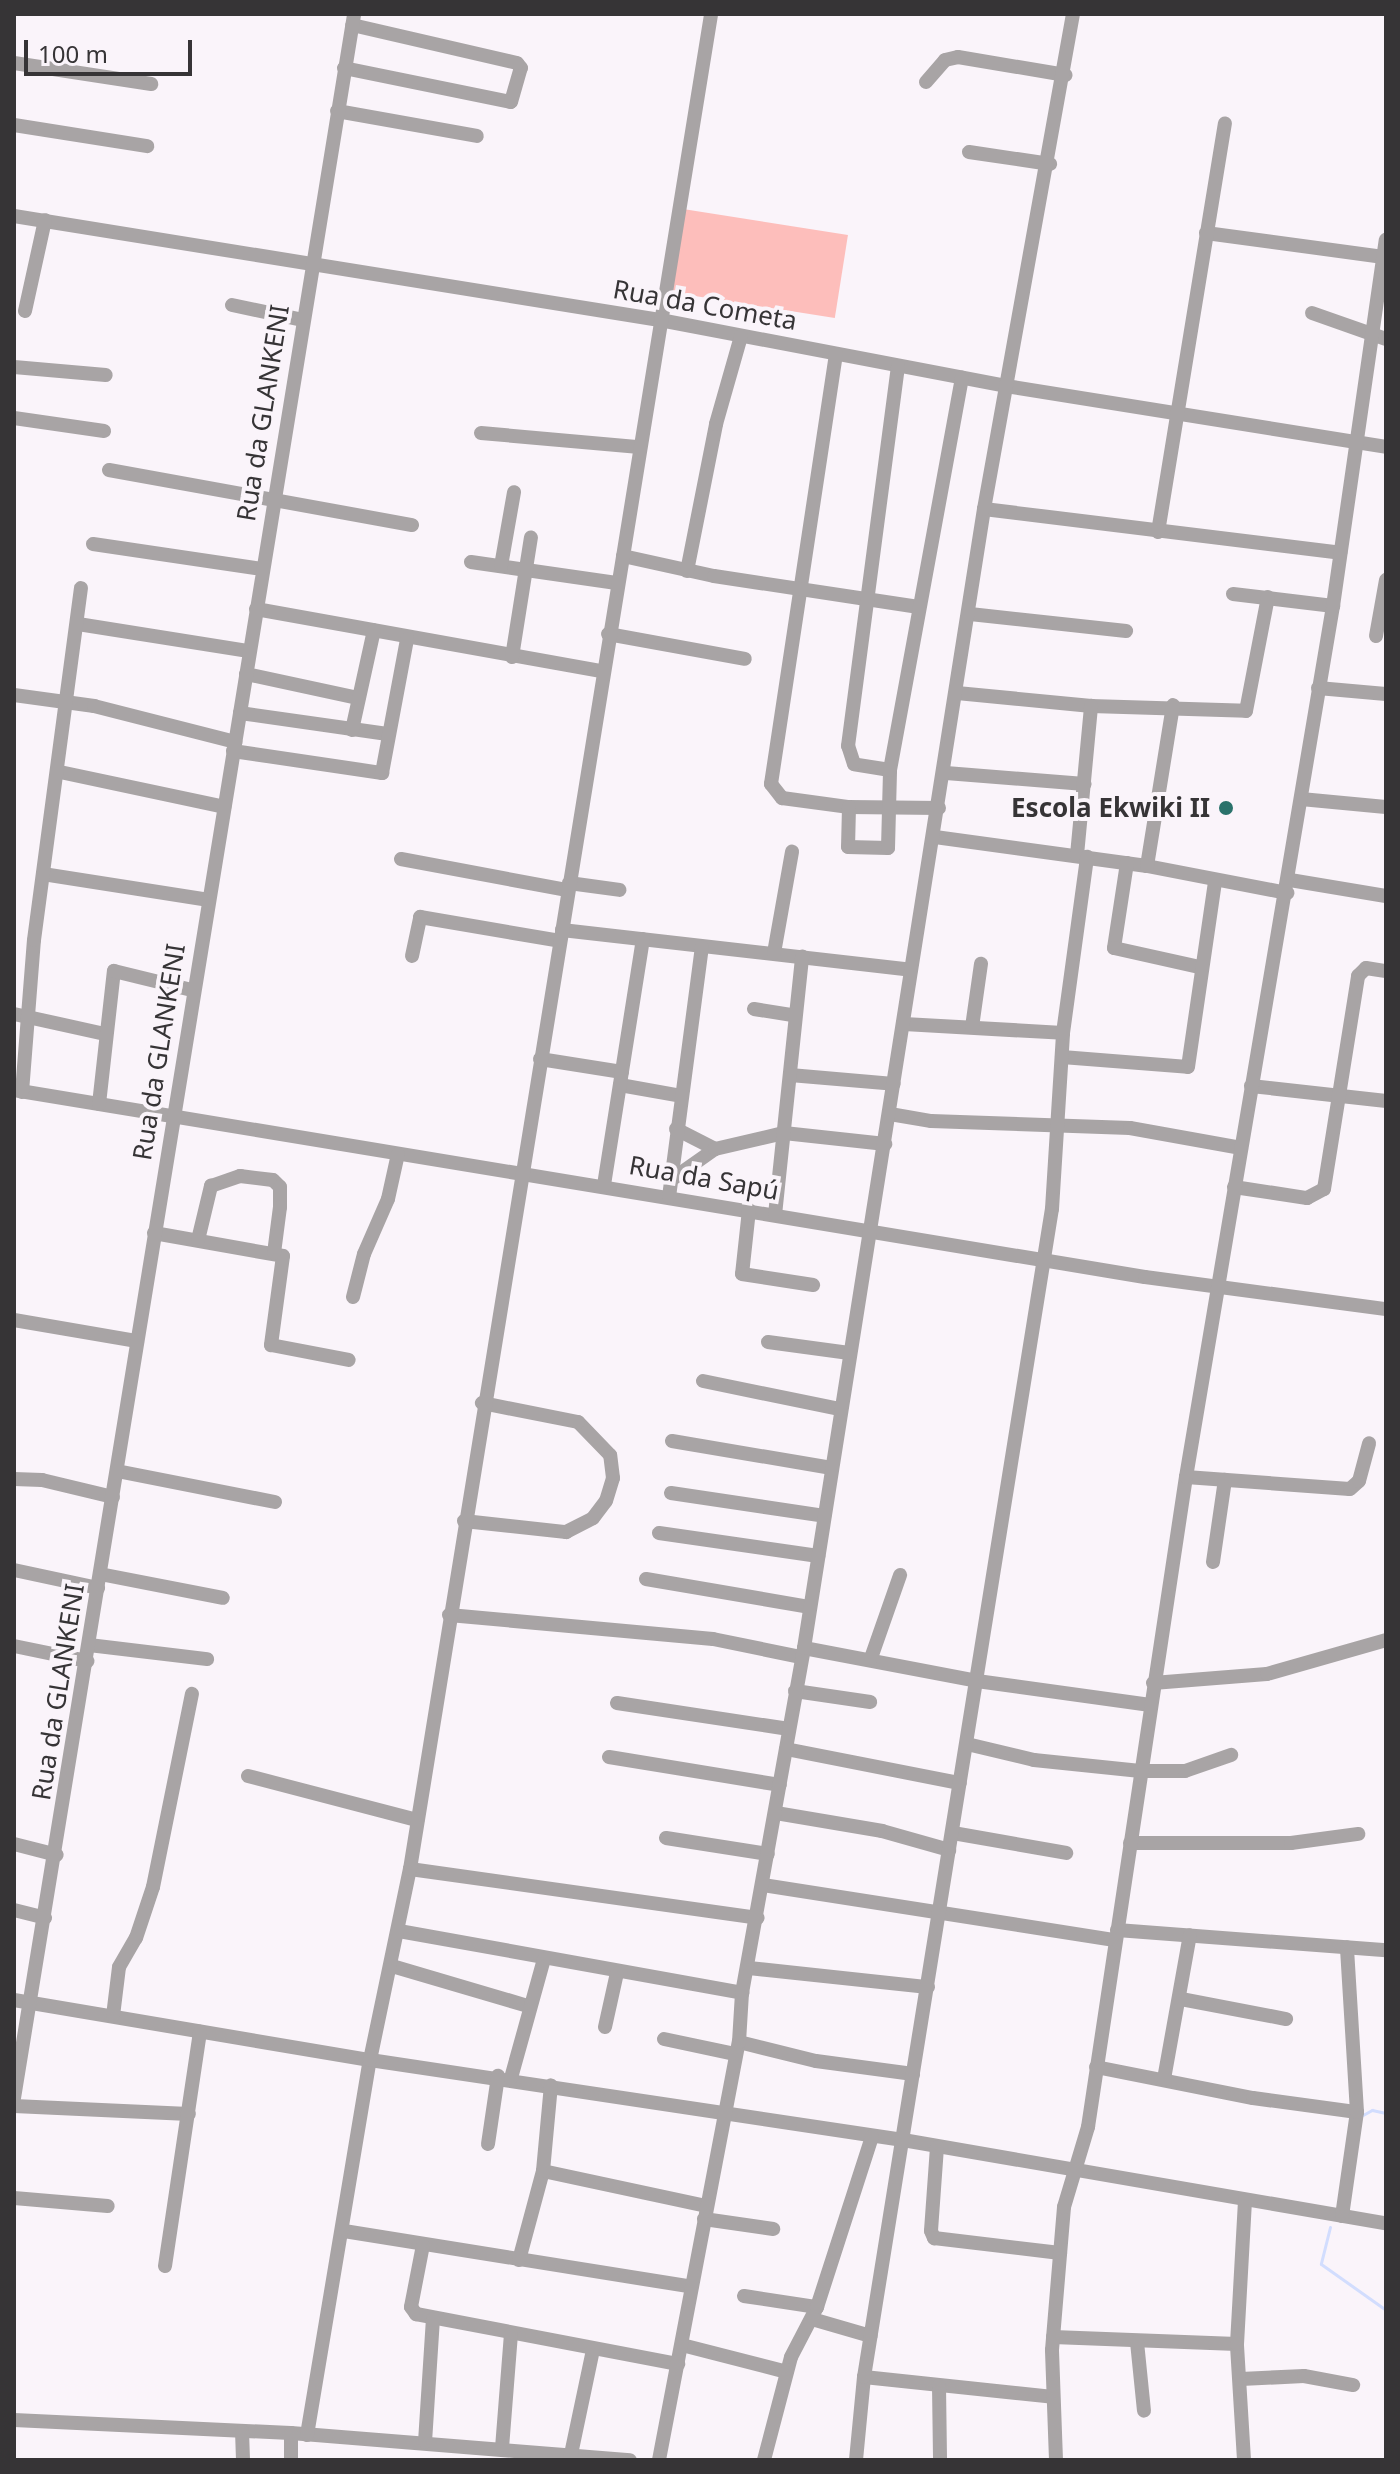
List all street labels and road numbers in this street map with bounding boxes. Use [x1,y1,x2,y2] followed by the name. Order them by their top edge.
[611,273,799,337] street label: Rua da Cometa
[230,302,296,524] street label: Rua da GLANKENI
[126,941,192,1163] street label: Rua da GLANKENI
[627,1149,781,1207] street label: Rua da Sapú
[25,1581,91,1803] street label: Rua da GLANKENI

